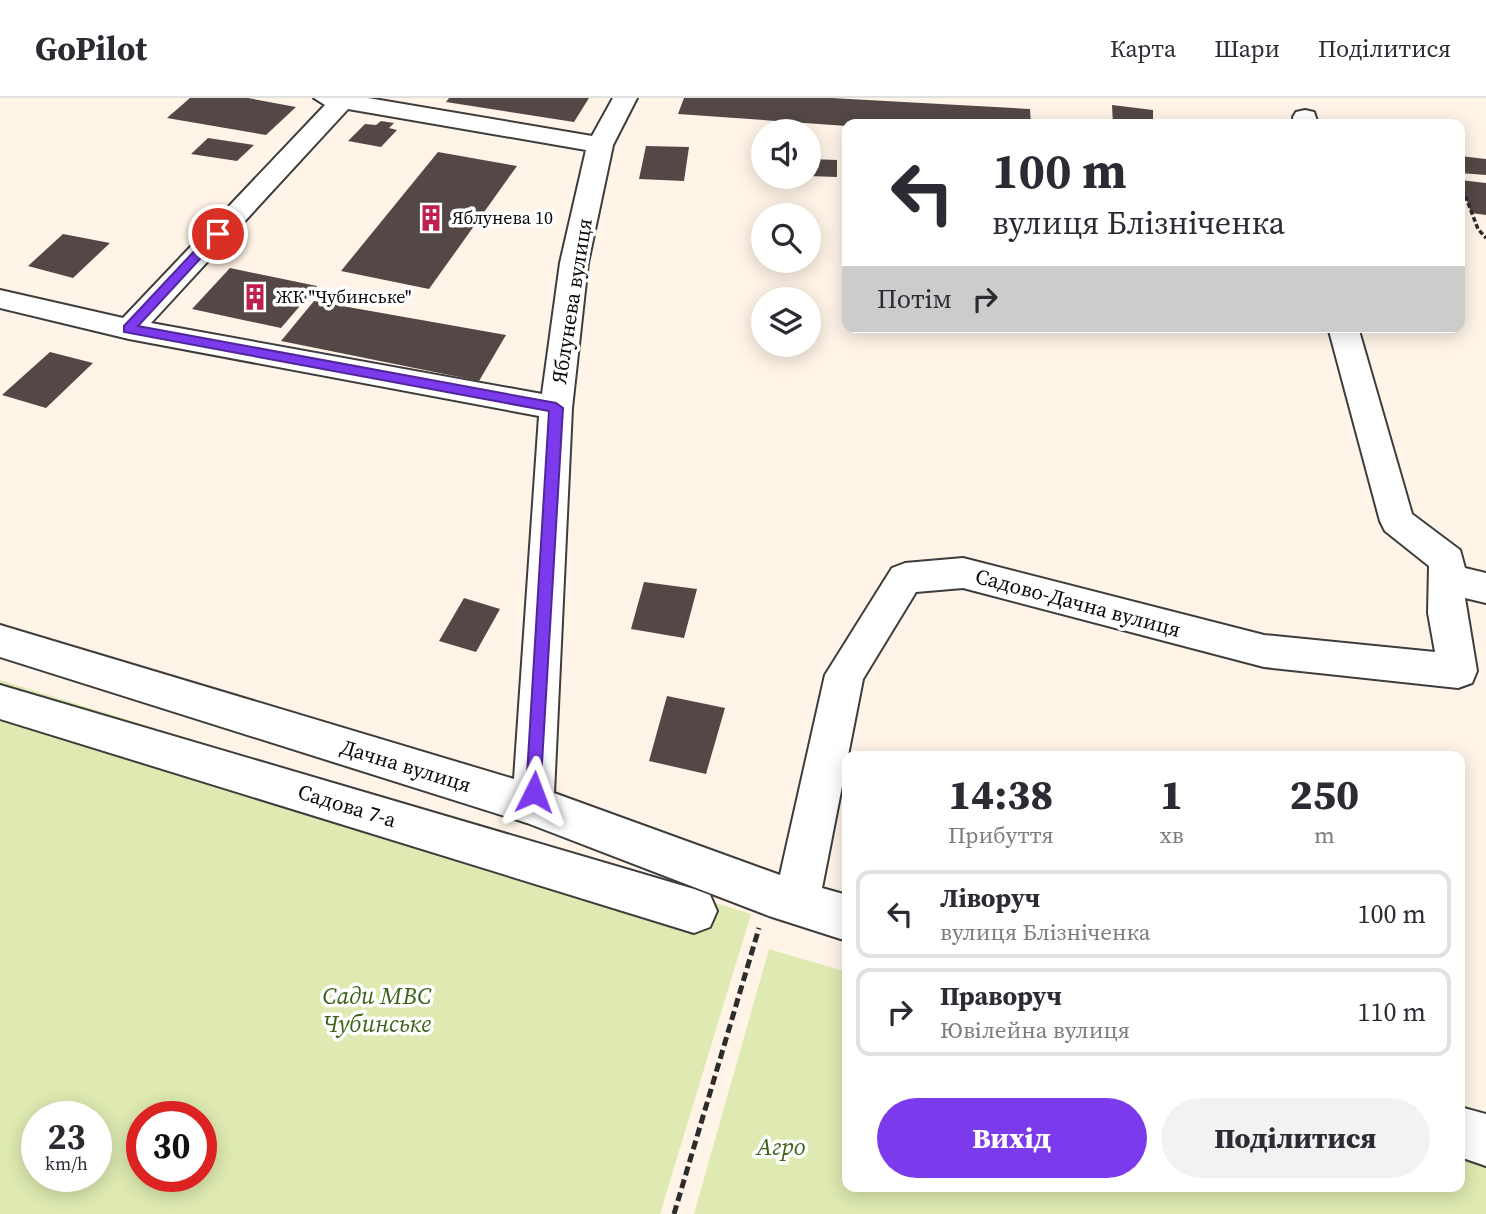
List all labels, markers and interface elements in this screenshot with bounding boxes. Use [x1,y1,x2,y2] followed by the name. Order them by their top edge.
[35,26,147,71] text: GoPilot
[1110,32,1176,65] text: Карта
[1214,32,1280,65] text: Шари
[1318,32,1451,65] text: Поділитися
[751,119,821,357] map controls
[751,119,821,189] button: sound
[992,137,1127,204] text: 100 m
[877,147,968,238] icon: left
[992,201,1285,245] text: вулиця Блізніченка
[416,203,446,233] building icon: Яблунева 10
[751,203,821,273] button: search
[188,204,248,264] pin
[452,205,553,230] place label: Яблунева 10
[199,215,237,253] icon: arrive
[544,216,599,386] street label: Яблунева вулиця
[966,280,1004,318] icon: right
[877,281,952,317] text: Потім
[240,282,270,312] building icon: ЖК "Чубинське"
[276,284,411,309] place label: ЖК "Чубинське"
[751,287,821,357] button: layers
[972,561,1184,644] street label: Садово-Дачна вулиця
[337,732,475,799] street label: Дачна вулиця
[497,755,571,829] position arrow
[948,765,1053,823] text: 14:38
[1160,765,1183,823] text: 1
[1290,765,1359,823] text: 250
[294,777,400,834] street label: Садова 7-а
[948,819,1054,851] text: Прибуття
[1160,819,1184,851] text: хв
[1314,819,1335,851] text: m
[940,880,1040,916] text: Ліворуч
[881,895,919,933] icon: left
[1358,896,1426,932] text: 100 m
[940,916,1151,948] text: вулиця Блізніченка
[940,978,1062,1014] text: Праворуч
[323,979,432,1040] park label: Сади МВС Чубинське
[881,993,919,1031] icon: right
[1358,994,1426,1030] text: 110 m
[940,1014,1130,1046] text: Ювілейна вулиця
[877,1098,1147,1178] button: Вихід
[1161,1098,1430,1178] button: Поділитися
[126,1101,217,1192] speed limit sign: 30
[48,1113,85,1161] text: 23
[754,1130,806,1163] park label: Агро
[45,1151,88,1176] text: km/h

